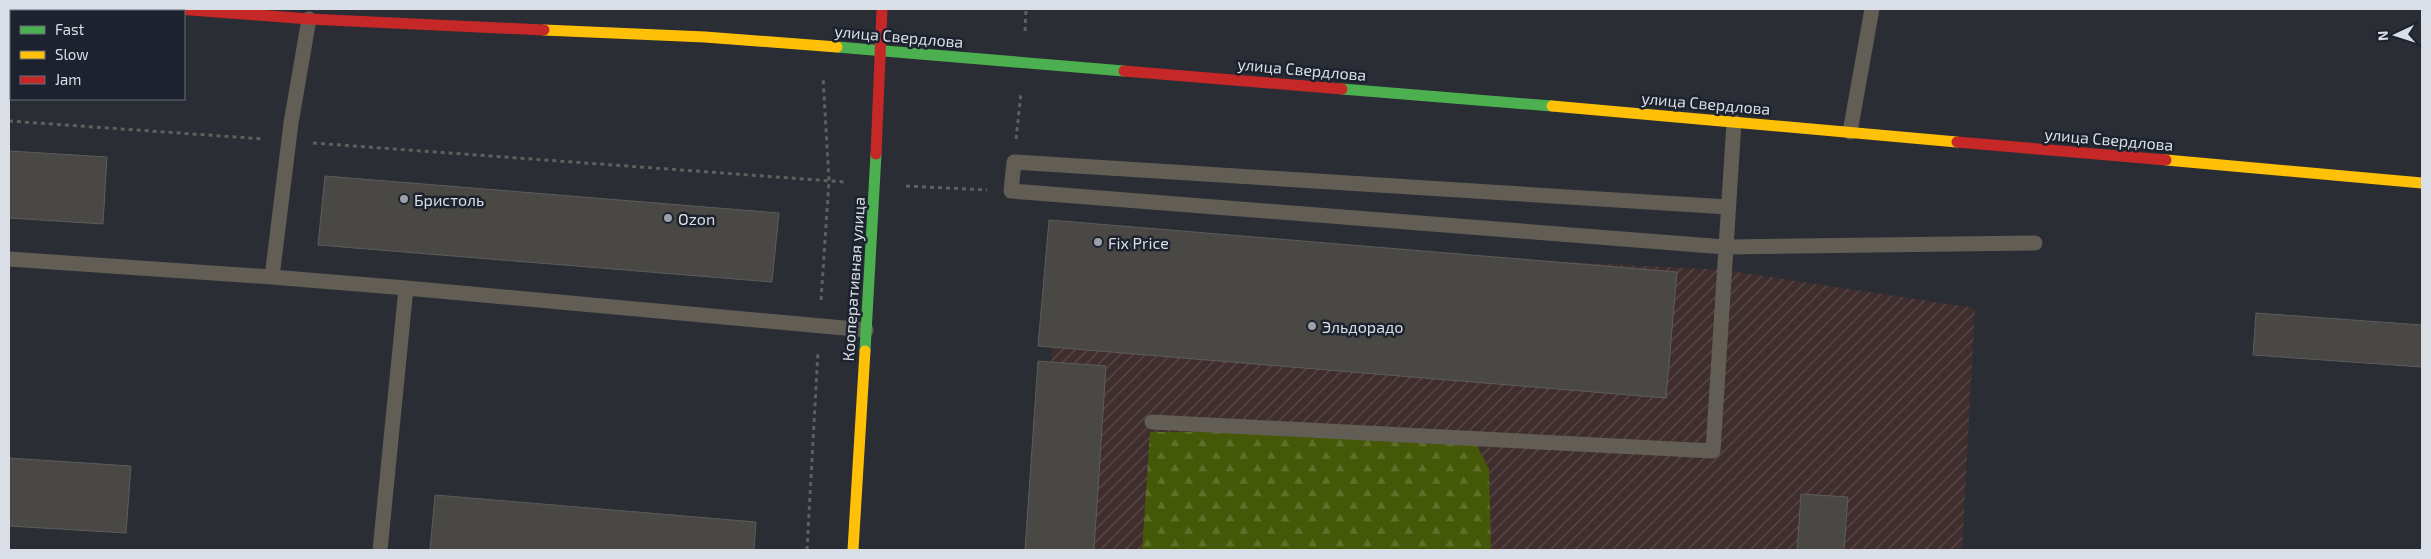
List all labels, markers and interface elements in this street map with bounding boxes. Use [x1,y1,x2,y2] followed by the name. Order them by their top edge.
[10,10,185,100] legend
[2371,10,2421,60] north arrow
[55,20,85,38] text: Fast
[834,21,964,52] street label: улица Свердлова
[2374,30,2391,42] text: N
[55,45,89,63] text: Slow
[1237,54,1367,85] street label: улица Свердлова
[55,70,81,88] text: Jam
[1641,88,1771,119] street label: улица Свердлова
[2044,124,2174,155] street label: улица Свердлова
[414,190,484,209] place label: Бристоль
[398,193,410,205] marker: Бристоль
[838,196,869,362] street label: Кооперативная улица
[678,209,715,228] place label: Ozon
[662,212,674,224] marker: Ozon
[1108,233,1169,252] place label: Fix Price
[1092,236,1104,248] marker: Fix Price
[1322,317,1403,336] place label: Эльдорадо
[1306,320,1318,332] marker: Эльдорадо

